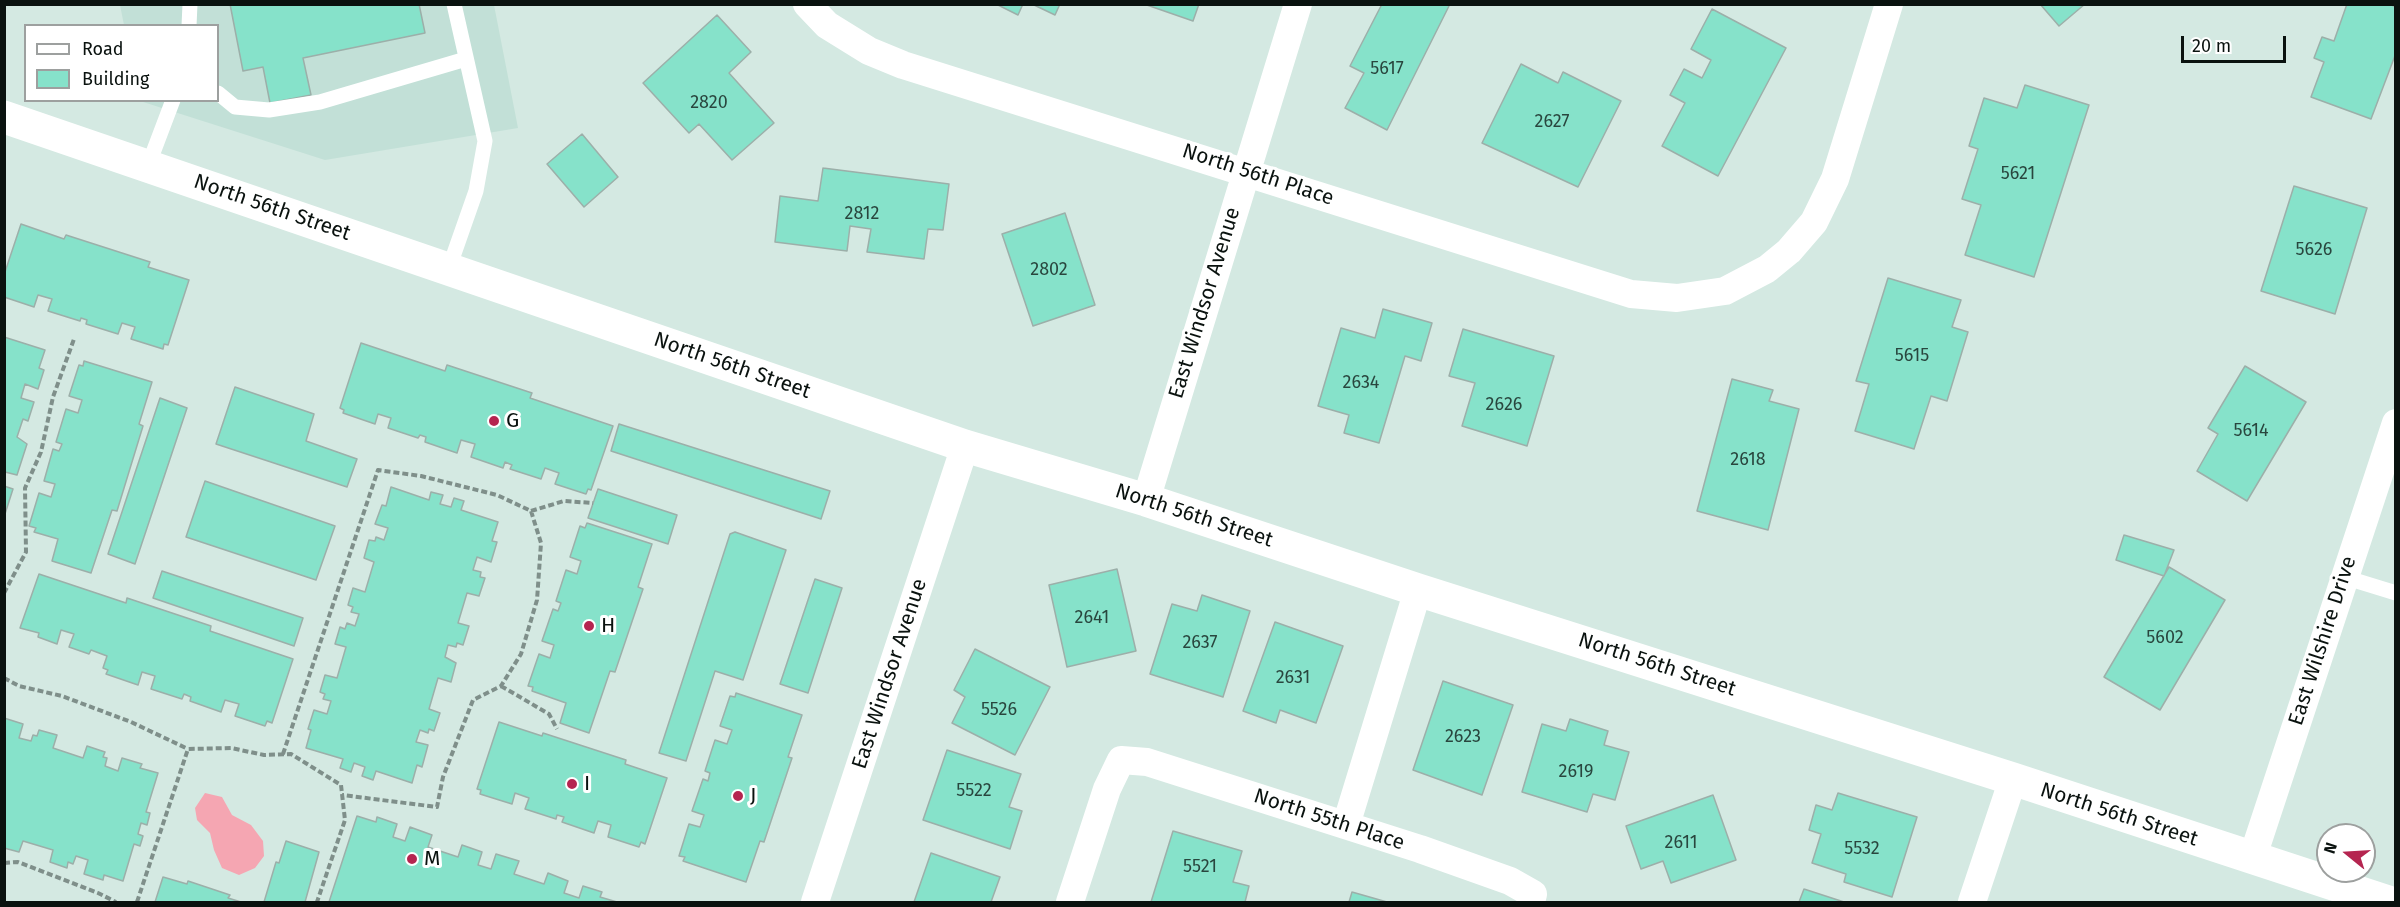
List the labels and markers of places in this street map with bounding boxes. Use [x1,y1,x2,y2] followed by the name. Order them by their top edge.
[506,408,519,434] place label: G
[487,414,501,428] marker: G
[601,613,615,639] place label: H
[582,619,596,633] marker: H
[584,771,590,797] place label: I
[565,777,579,791] marker: I
[750,783,756,809] place label: J
[731,789,745,803] marker: J
[424,846,440,872] place label: M
[405,852,419,866] marker: M

